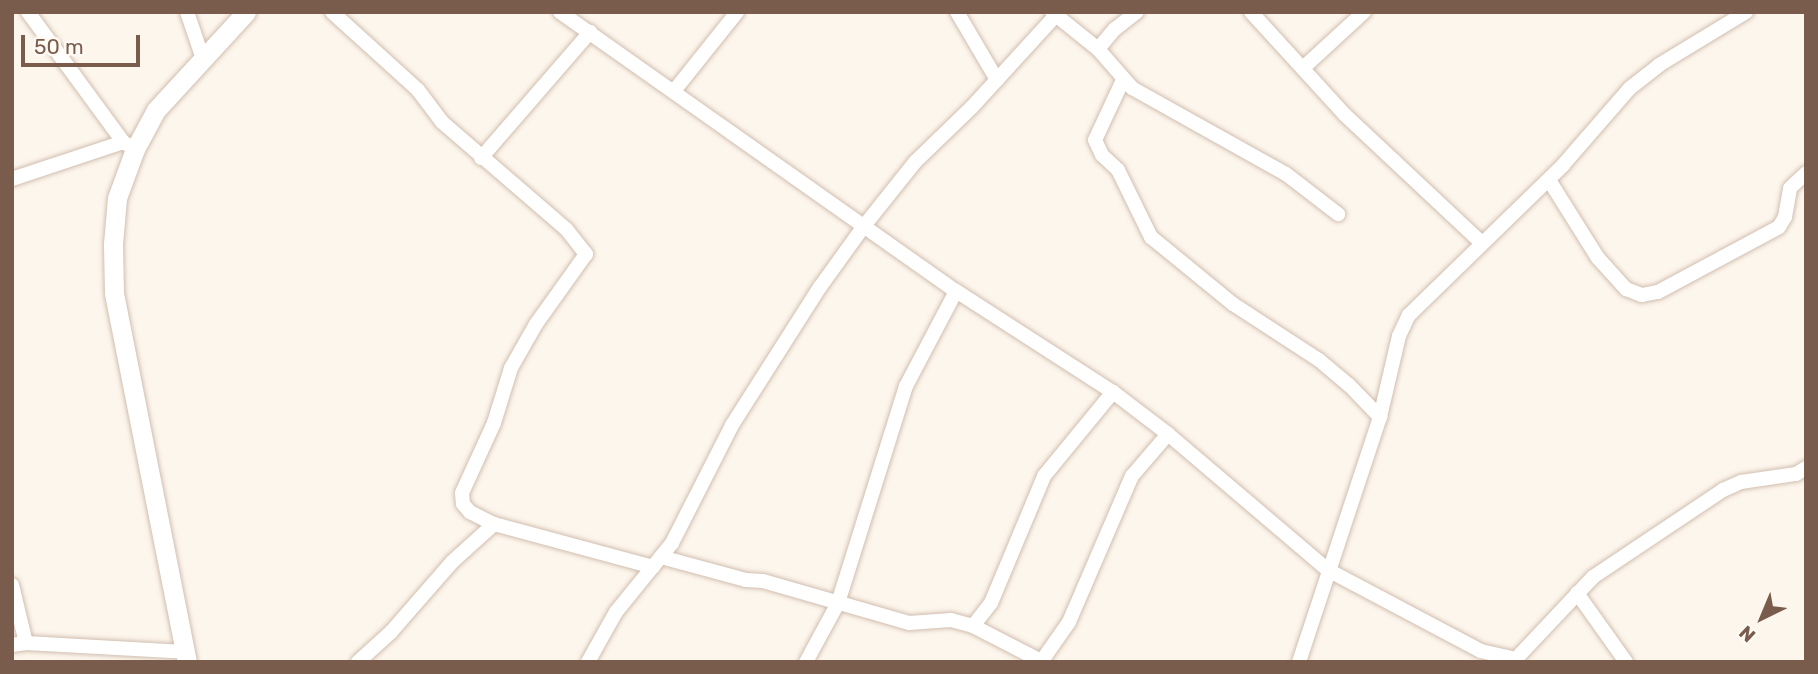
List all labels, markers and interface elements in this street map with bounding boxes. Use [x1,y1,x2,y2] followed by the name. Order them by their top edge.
[24,21,144,65] scale bar
[34,34,84,59] text: 50 m
[1727,583,1797,653] north arrow
[1735,621,1760,647] text: N

